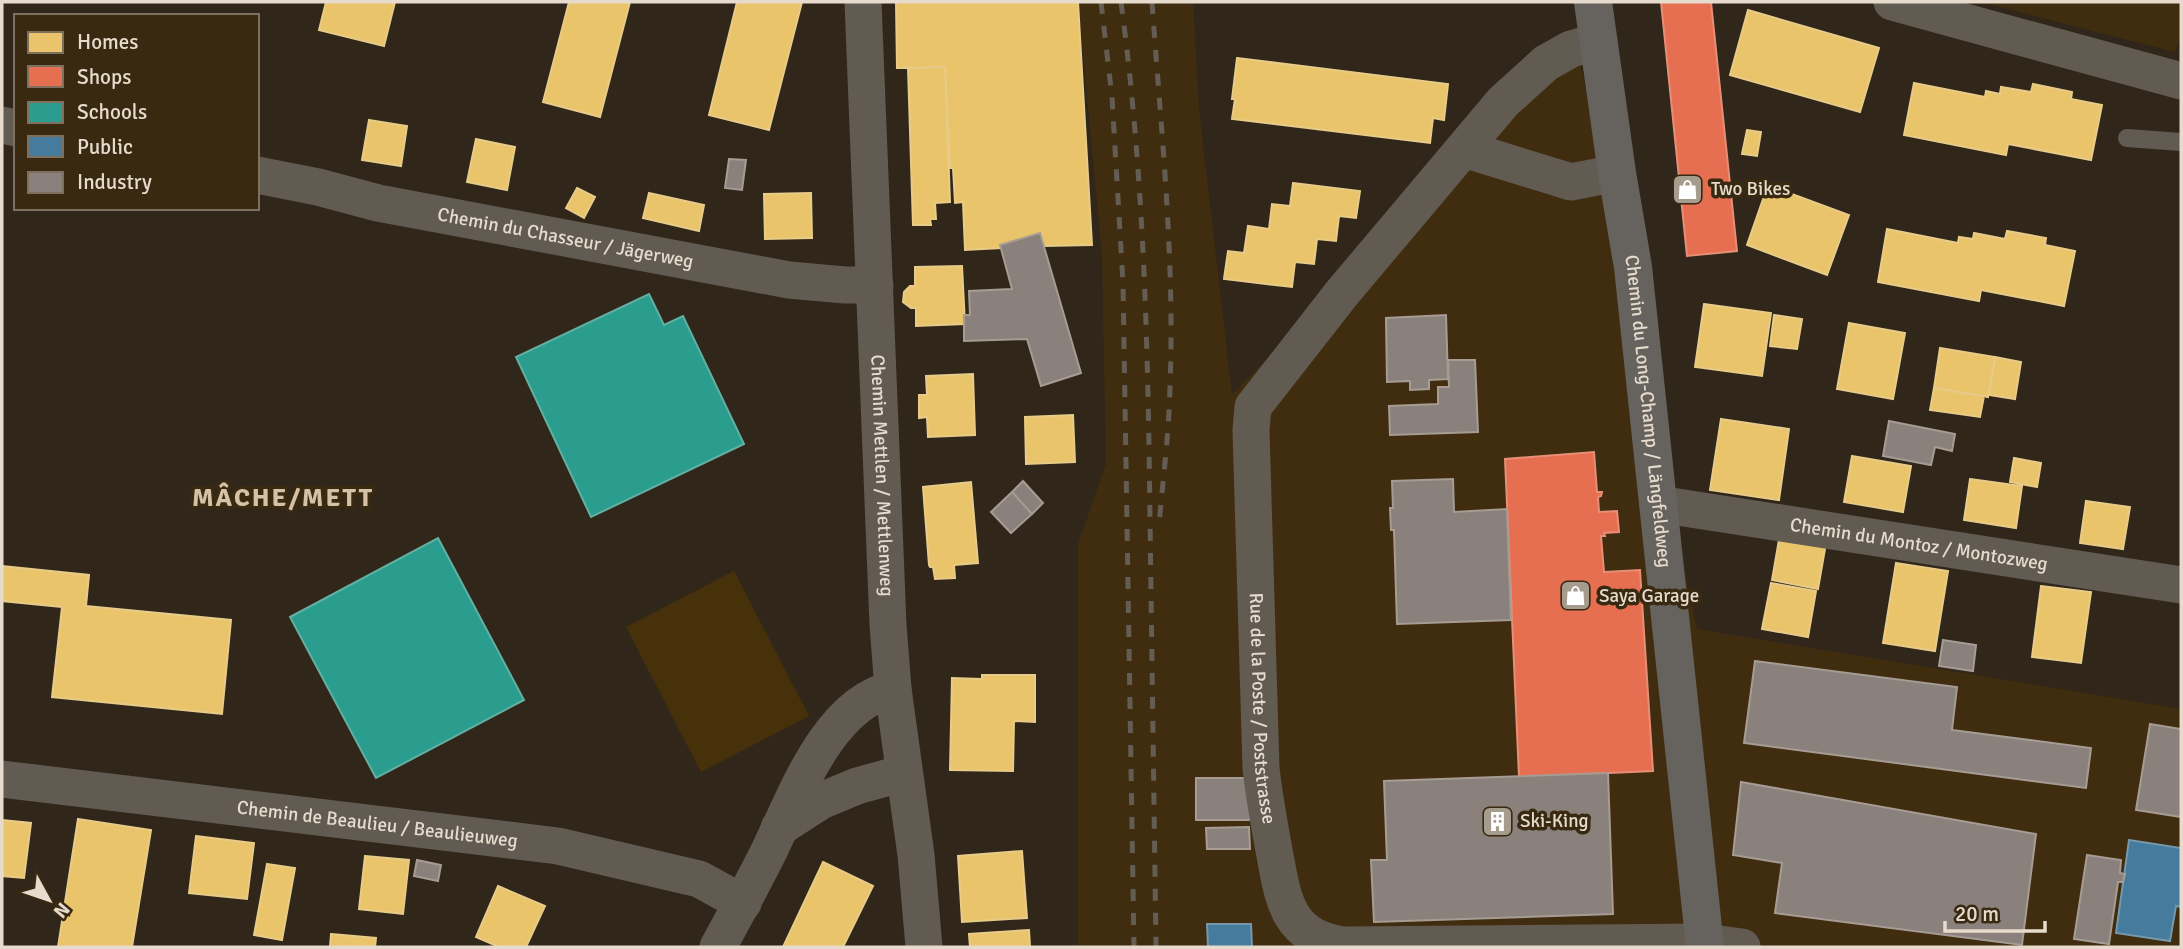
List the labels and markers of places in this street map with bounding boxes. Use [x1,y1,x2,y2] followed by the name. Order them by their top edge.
[1671,172,1705,206] shop icon: Two Bikes
[1711,177,1790,201] place label: Two Bikes
[1559,579,1593,613] shop icon: Saya Garage
[1599,584,1699,608] place label: Saya Garage
[1480,804,1514,838] building icon: Ski-King
[1520,809,1589,833] place label: Ski-King

